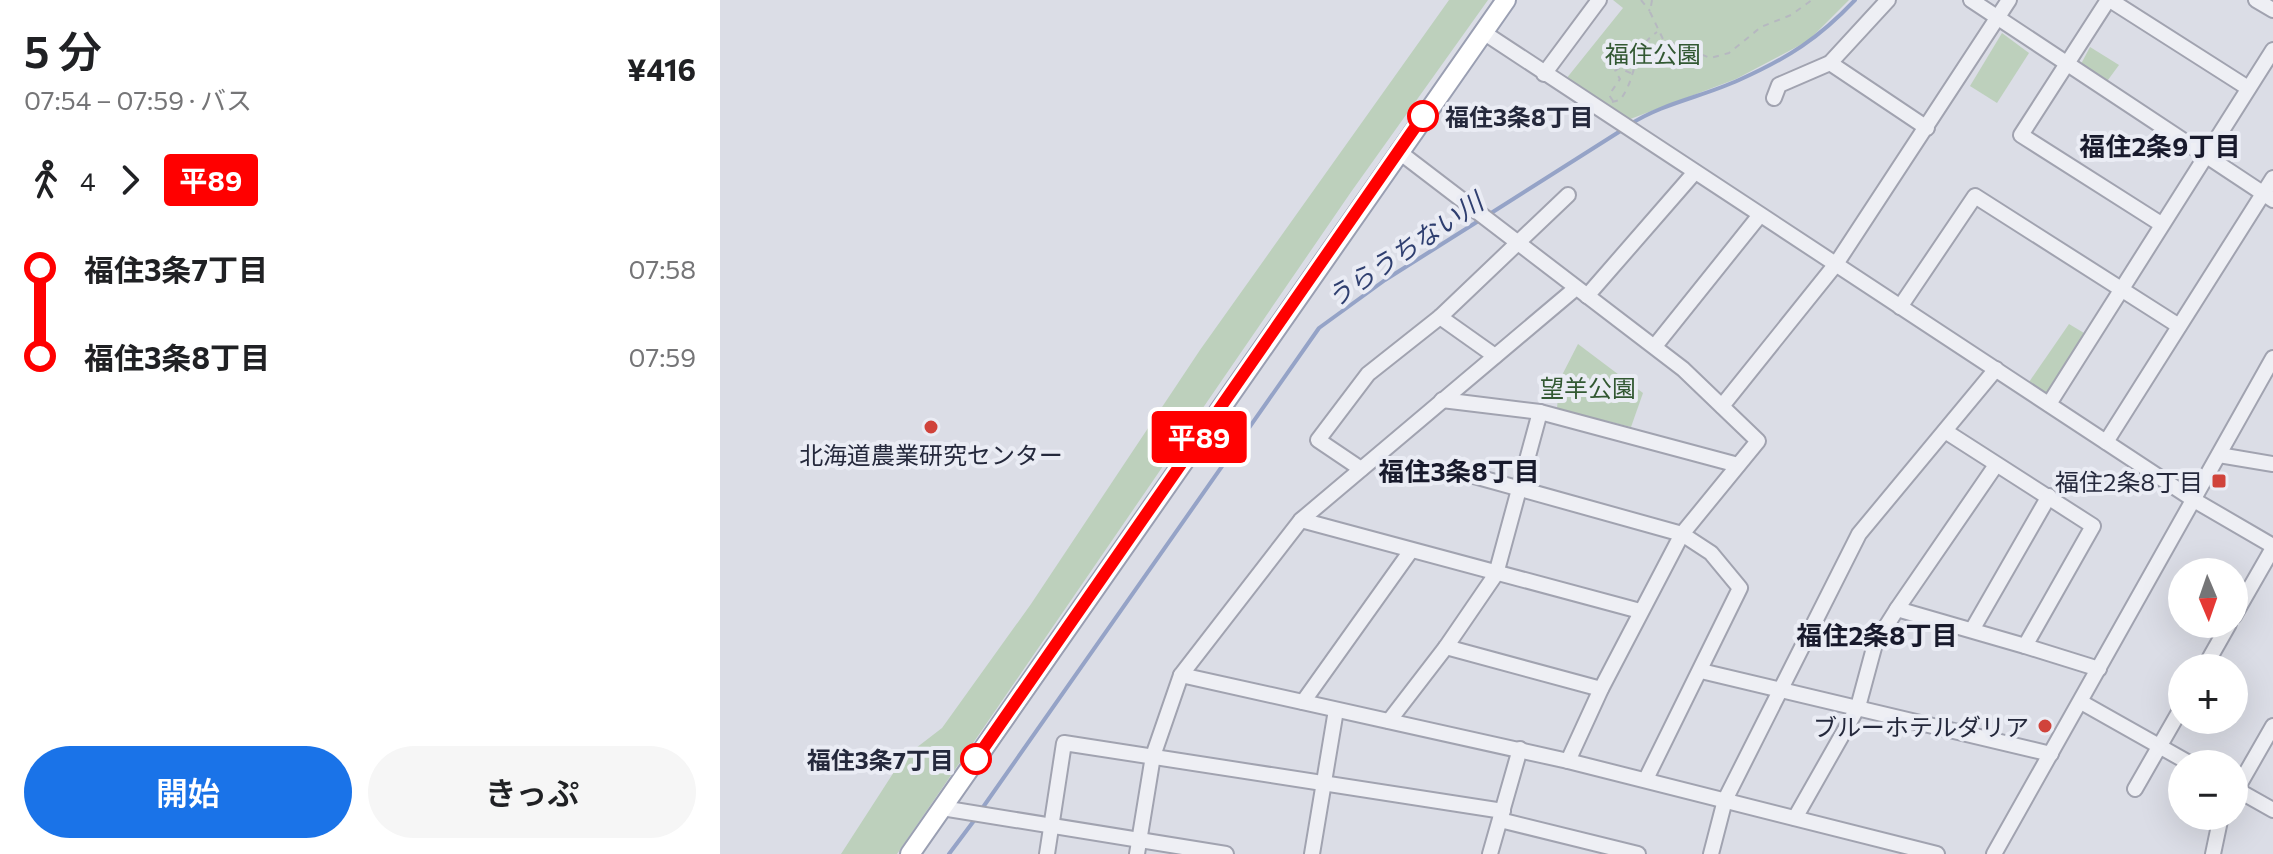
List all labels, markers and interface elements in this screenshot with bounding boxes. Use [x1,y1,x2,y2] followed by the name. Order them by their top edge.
[24,23,102,77] text: 5 分
[1605,39,1701,68] park label: 福住公園
[627,50,696,87] text: ¥416
[24,84,252,115] text: 07:54 – 07:59 · バス
[1408,101,1438,131] marker: 福住3条8丁目
[1445,102,1594,131] place label: 福住3条8丁目
[2080,130,2240,161] district label: 福住2条9丁目
[24,158,68,202] icon: walk
[108,158,152,202] icon: forward
[180,163,242,197] text: 平89
[80,165,96,196] text: 4
[1320,184,1491,313] water label: うらうちない川
[84,250,268,287] text: 福住3条7丁目
[629,253,696,284] text: 07:58
[84,338,270,375] text: 福住3条8丁目
[629,341,696,372] text: 07:59
[1540,373,1636,402] park label: 望羊公園
[1153,411,1245,463] line badge: 平89
[922,418,940,436] marker: 北海道農業研究センター
[1168,420,1230,454] text: 平89
[799,440,1063,469] place label: 北海道農業研究センター
[1378,455,1540,486] district label: 福住3条8丁目
[2055,467,2203,496] place label: 福住2条8丁目
[2210,472,2228,490] marker: 福住2条8丁目
[2168,558,2248,638] north arrow
[2168,558,2248,830] map controls
[1797,619,1957,650] district label: 福住2条8丁目
[2168,654,2248,734] button: +
[1813,712,2029,741] place label: ブルーホテルダリア
[2036,717,2054,735] marker: ブルーホテルダリア
[961,744,991,774] marker: 福住3条7丁目
[807,745,954,774] place label: 福住3条7丁目
[24,746,352,838] button: 開始
[368,746,696,838] button: きっぷ
[2168,750,2248,830] button: −

